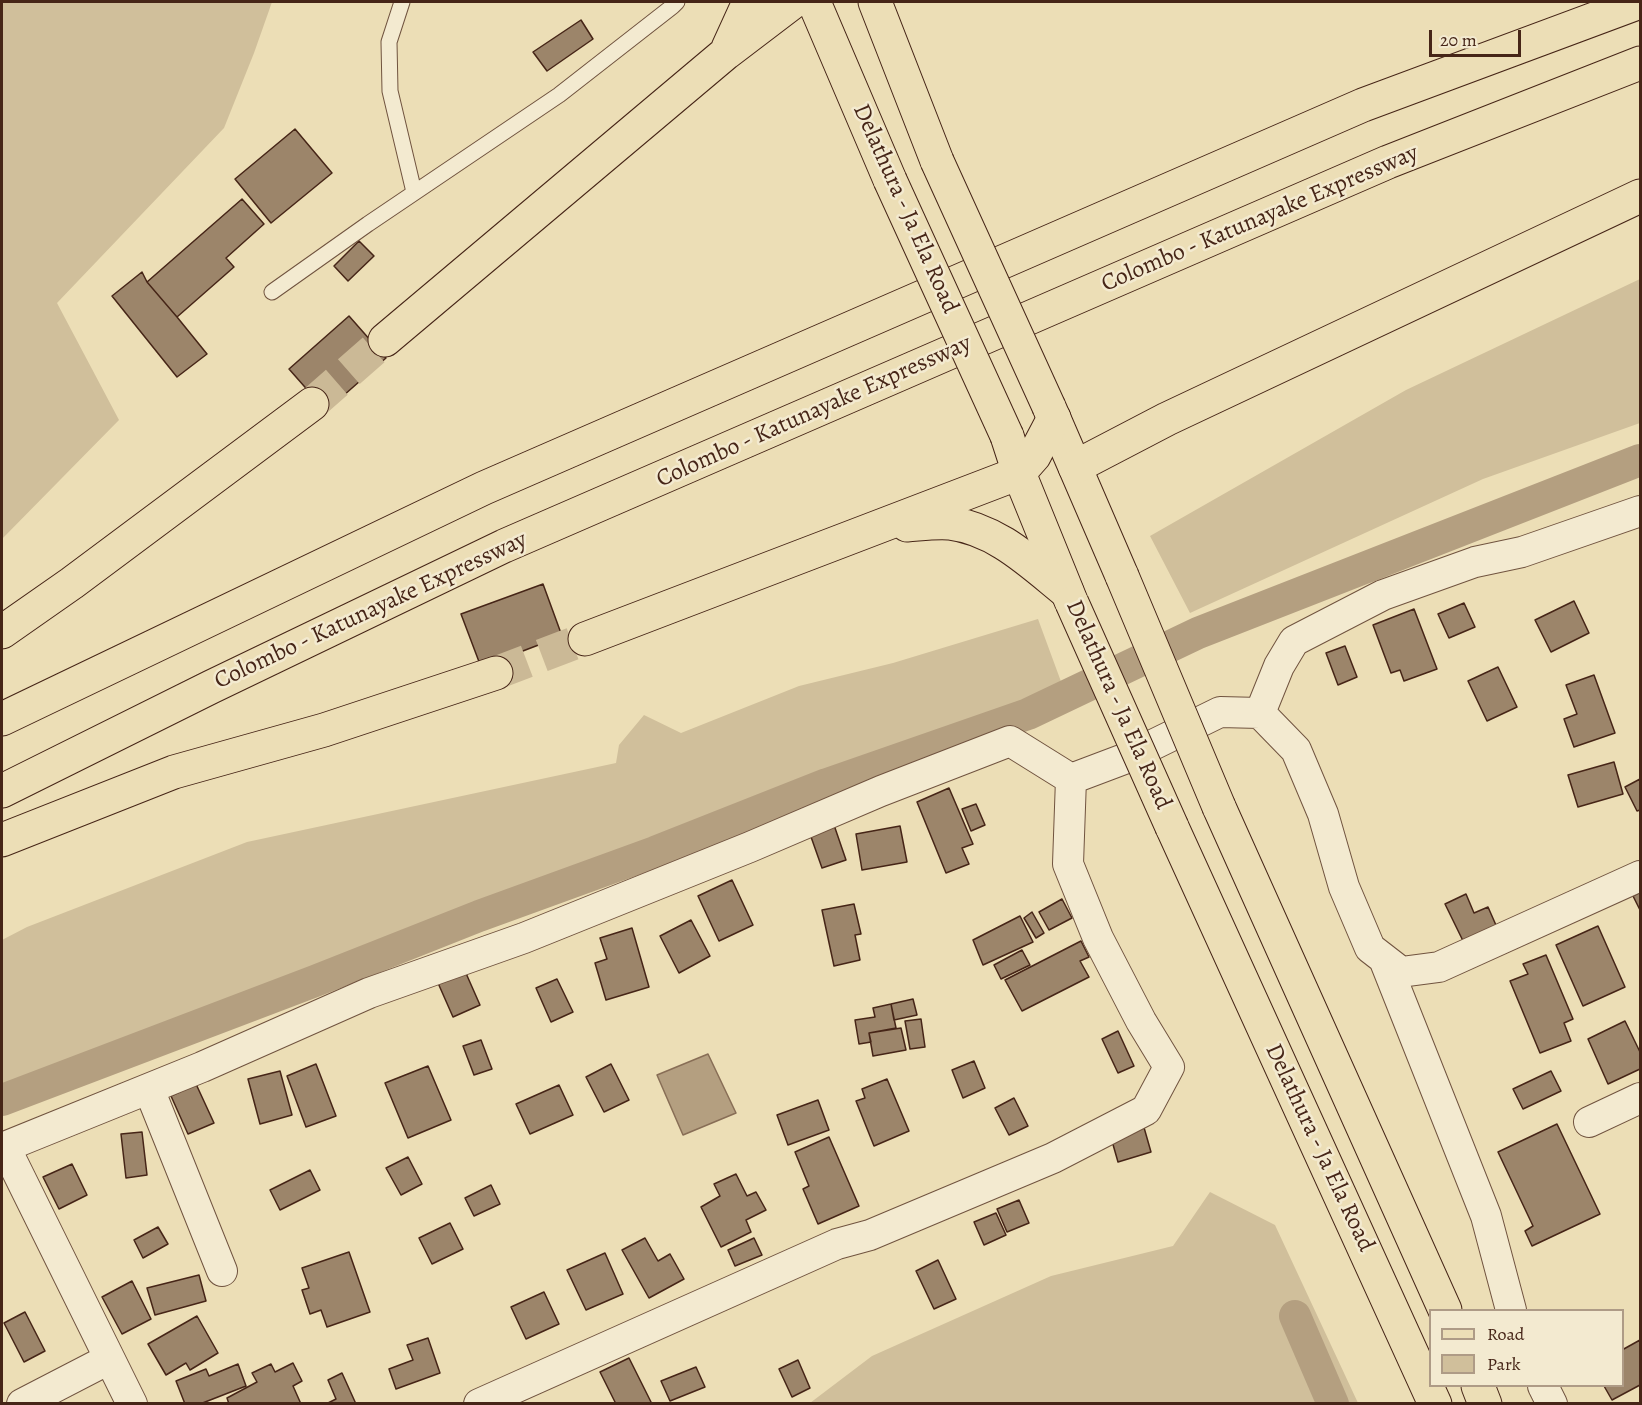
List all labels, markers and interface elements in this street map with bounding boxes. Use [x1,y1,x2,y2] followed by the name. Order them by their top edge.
[1432,18,1524,56] scale bar
[1440,28,1477,52] text: 20 m
[846,100,964,318] street label: Delathura - Ja Ela Road
[1097,139,1423,299] street label: Colombo - Katunayake Expressway
[652,329,976,495] street label: Colombo - Katunayake Expressway
[210,526,532,696] street label: Colombo - Katunayake Expressway
[1059,596,1177,814] street label: Delathura - Ja Ela Road
[1258,1039,1380,1257] street label: Delathura - Ja Ela Road
[1429,1309,1624,1387] legend
[1487,1322,1524,1346] text: Road
[1487,1352,1521,1376] text: Park

